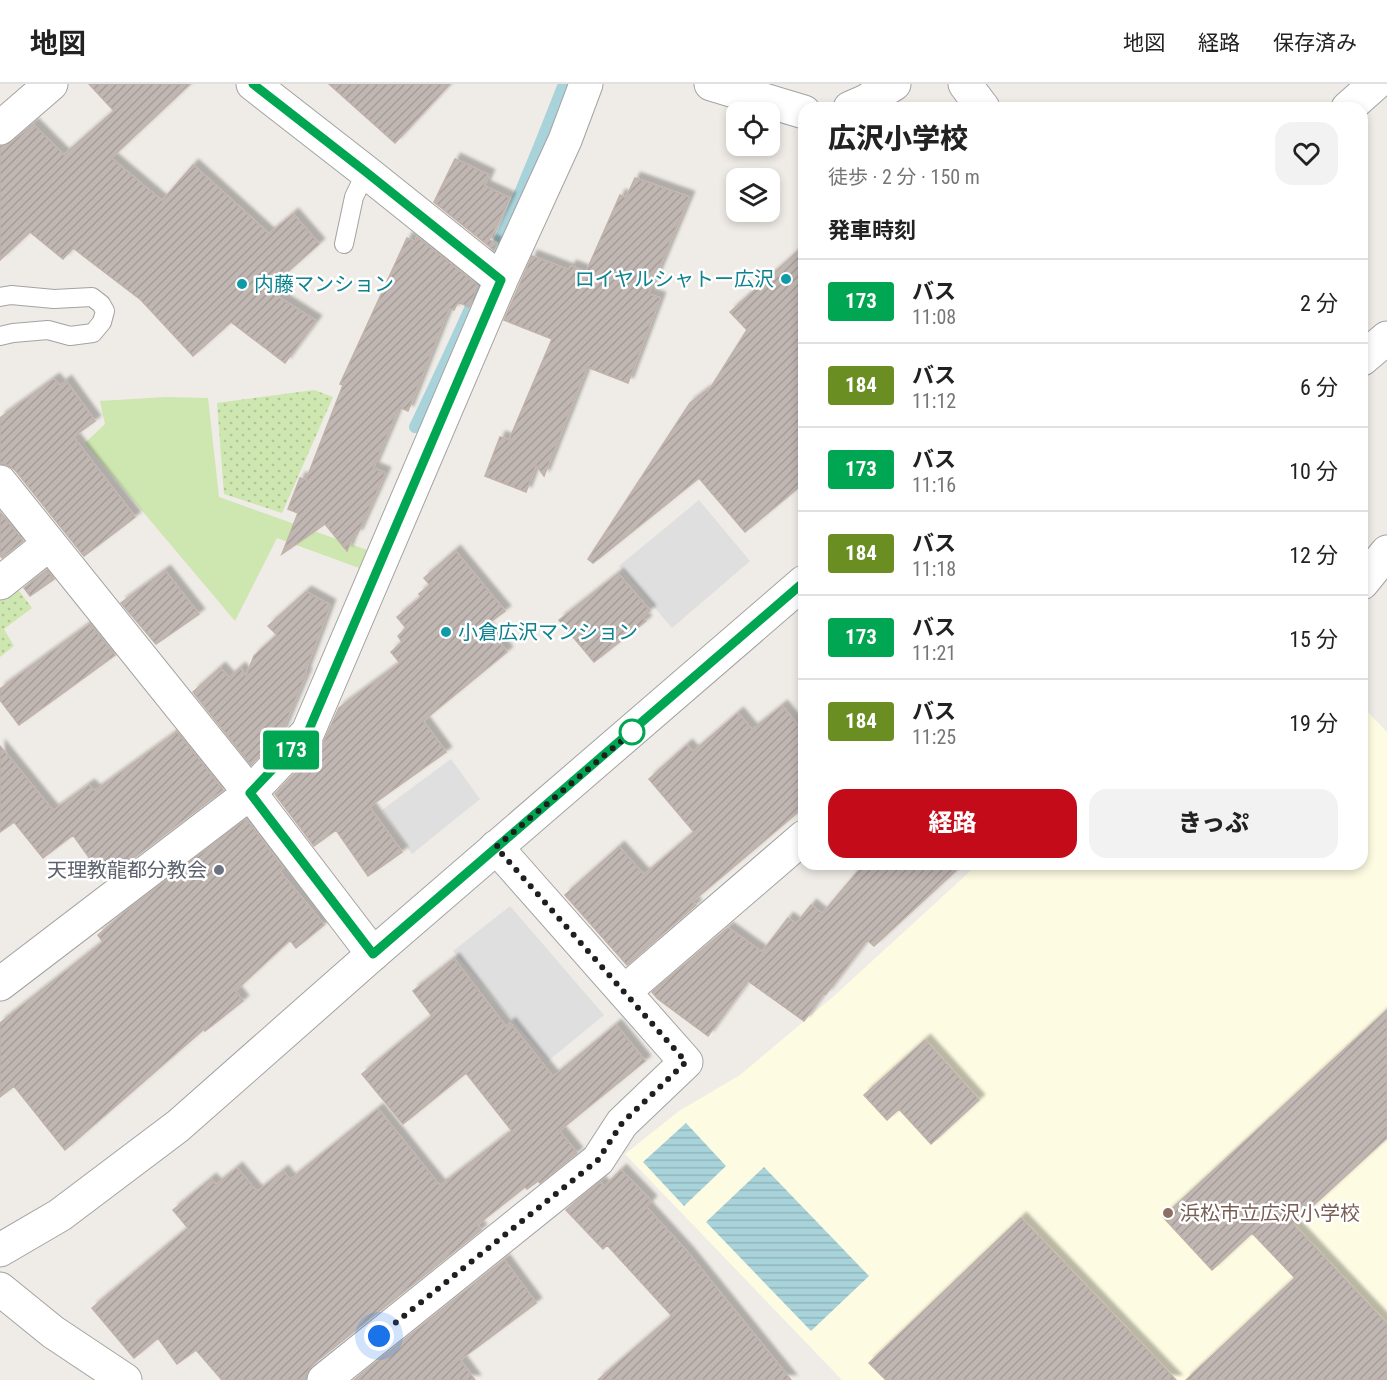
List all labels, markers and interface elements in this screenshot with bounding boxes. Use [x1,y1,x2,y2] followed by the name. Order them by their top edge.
[30,27,86,60] text: 地図
[1123,31,1165,55] text: 地図
[1198,31,1240,55] text: 経路
[1273,31,1357,55] text: 保存済み
[726,102,780,222] map controls
[726,102,780,156] button: locate
[828,122,968,155] text: 広沢小学校
[1275,122,1338,185] button: heart
[828,165,980,189] text: 徒歩 · 2 分 · 150 m
[726,168,780,222] button: layers
[828,218,916,243] text: 発車時刻
[575,267,774,291] place label: ロイヤルシャトー広沢
[254,272,394,296] place label: 内藤マンション
[779,272,793,286] marker: ロイヤルシャトー広沢
[235,277,249,291] marker: 内藤マンション
[912,279,956,304] text: バス
[845,289,877,313] text: 173
[1300,291,1338,316] text: 2 分
[912,305,956,329] text: 11:08
[912,363,956,388] text: バス
[845,373,877,397] text: 184
[1300,375,1338,400] text: 6 分
[912,389,956,413] text: 11:12
[912,447,956,472] text: バス
[845,457,877,481] text: 173
[1289,459,1338,484] text: 10 分
[912,473,956,497] text: 11:16
[912,531,956,556] text: バス
[845,541,877,565] text: 184
[1289,543,1338,568] text: 12 分
[912,557,956,581] text: 11:18
[912,615,956,640] text: バス
[458,620,638,644] place label: 小倉広沢マンション
[439,625,453,639] marker: 小倉広沢マンション
[845,625,877,649] text: 173
[1289,627,1338,652] text: 15 分
[912,641,956,665] text: 11:21
[912,699,956,724] text: バス
[845,709,877,733] text: 184
[1289,711,1338,736] text: 19 分
[619,719,645,745] unlabelled marker
[912,725,956,749] text: 11:25
[256,730,326,770] line badge: 173
[275,738,307,762] text: 173
[828,789,1077,858] button: 経路
[1089,789,1338,858] button: きっぷ
[47,858,207,882] place label: 天理教龍都分教会
[212,863,226,877] marker: 天理教龍都分教会
[1180,1201,1360,1225] place label: 浜松市立広沢小学校
[1161,1206,1175,1220] marker: 浜松市立広沢小学校
[364,1321,394,1351] your location

